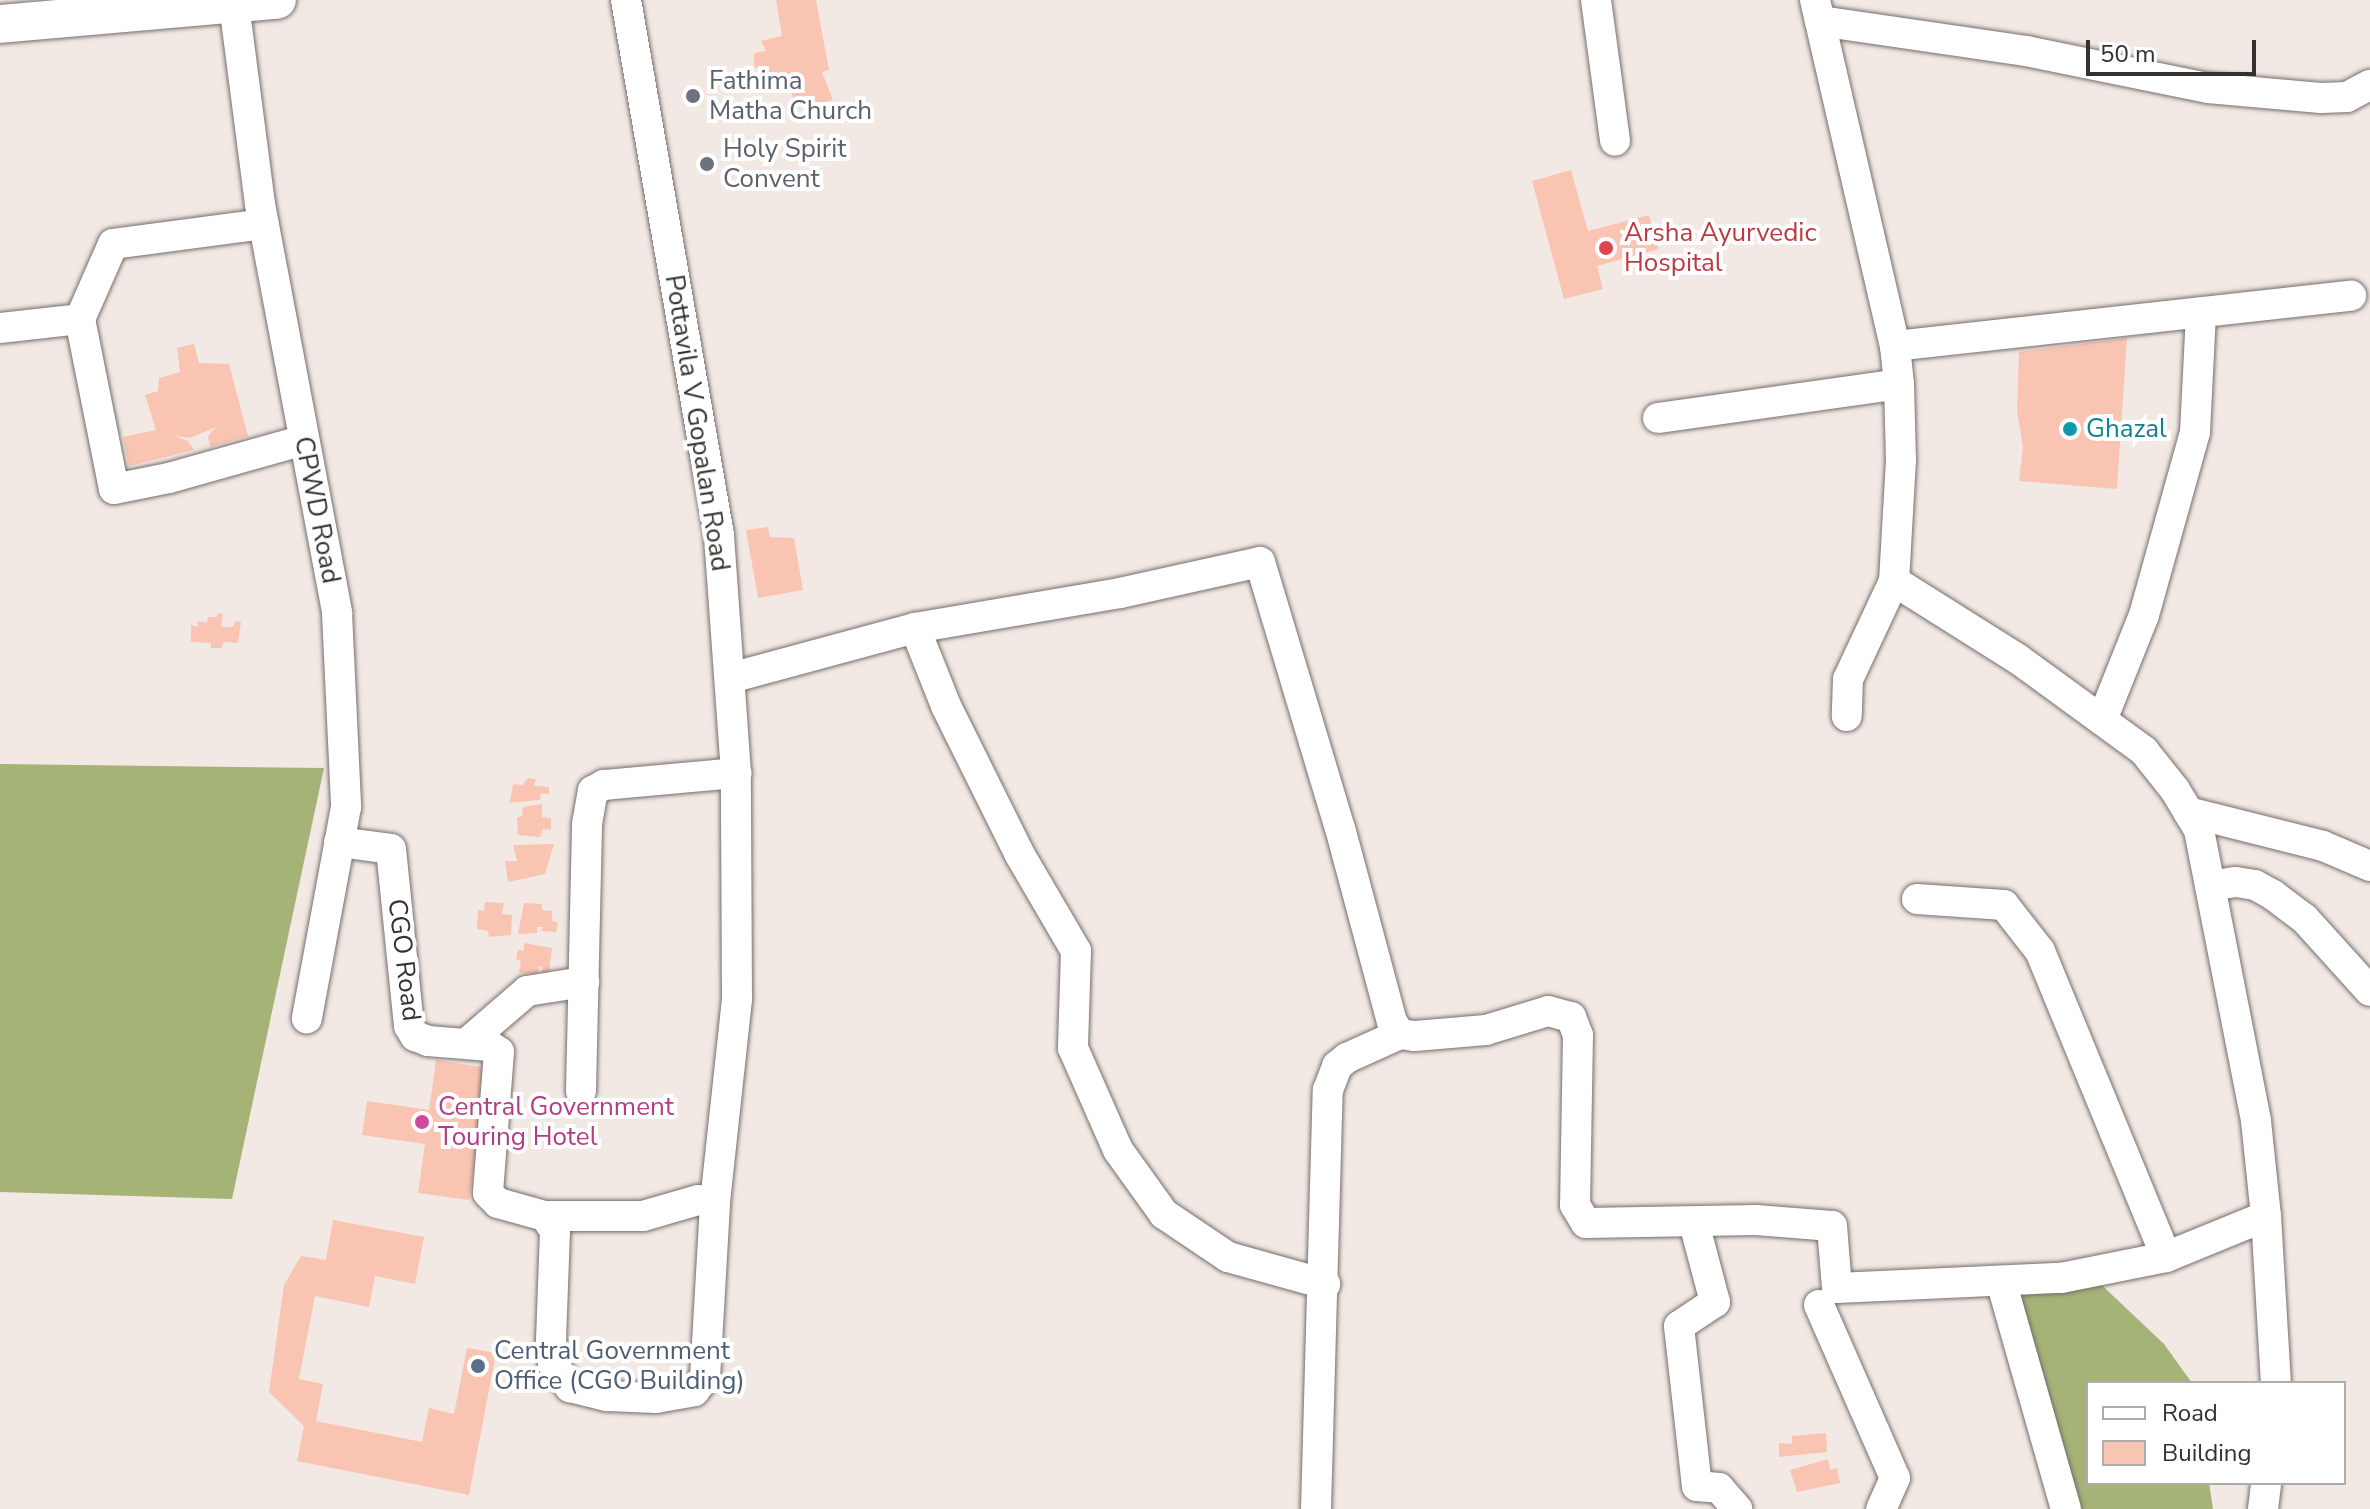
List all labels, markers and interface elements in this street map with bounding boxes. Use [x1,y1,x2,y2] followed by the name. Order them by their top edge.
[2090,24,2260,74] scale bar
[2100,38,2156,70] text: 50 m
[709,65,872,126] place label: Fathima Matha Church
[684,87,702,105] marker: Fathima Matha Church
[723,133,846,194] place label: Holy Spirit Convent
[698,155,716,173] marker: Holy Spirit Convent
[1624,217,1816,278] place label: Arsha Ayurvedic Hospital
[1595,237,1617,259] marker: Arsha Ayurvedic Hospital
[658,273,736,573] street label: Pottavila V Gopalan Road
[2086,413,2167,445] place label: Ghazal
[2061,420,2079,438] marker: Ghazal
[287,434,347,586] street label: CPWD Road
[381,897,427,1023] street label: CGO Road
[438,1091,674,1152] place label: Central Government Touring Hotel
[413,1113,431,1131] marker: Central Government Touring Hotel
[494,1335,745,1396] place label: Central Government Office (CGO Building)
[469,1357,487,1375] marker: Central Government Office (CGO Building)
[2086,1381,2346,1485] legend
[2162,1397,2218,1429] text: Road
[2162,1437,2252,1469] text: Building

